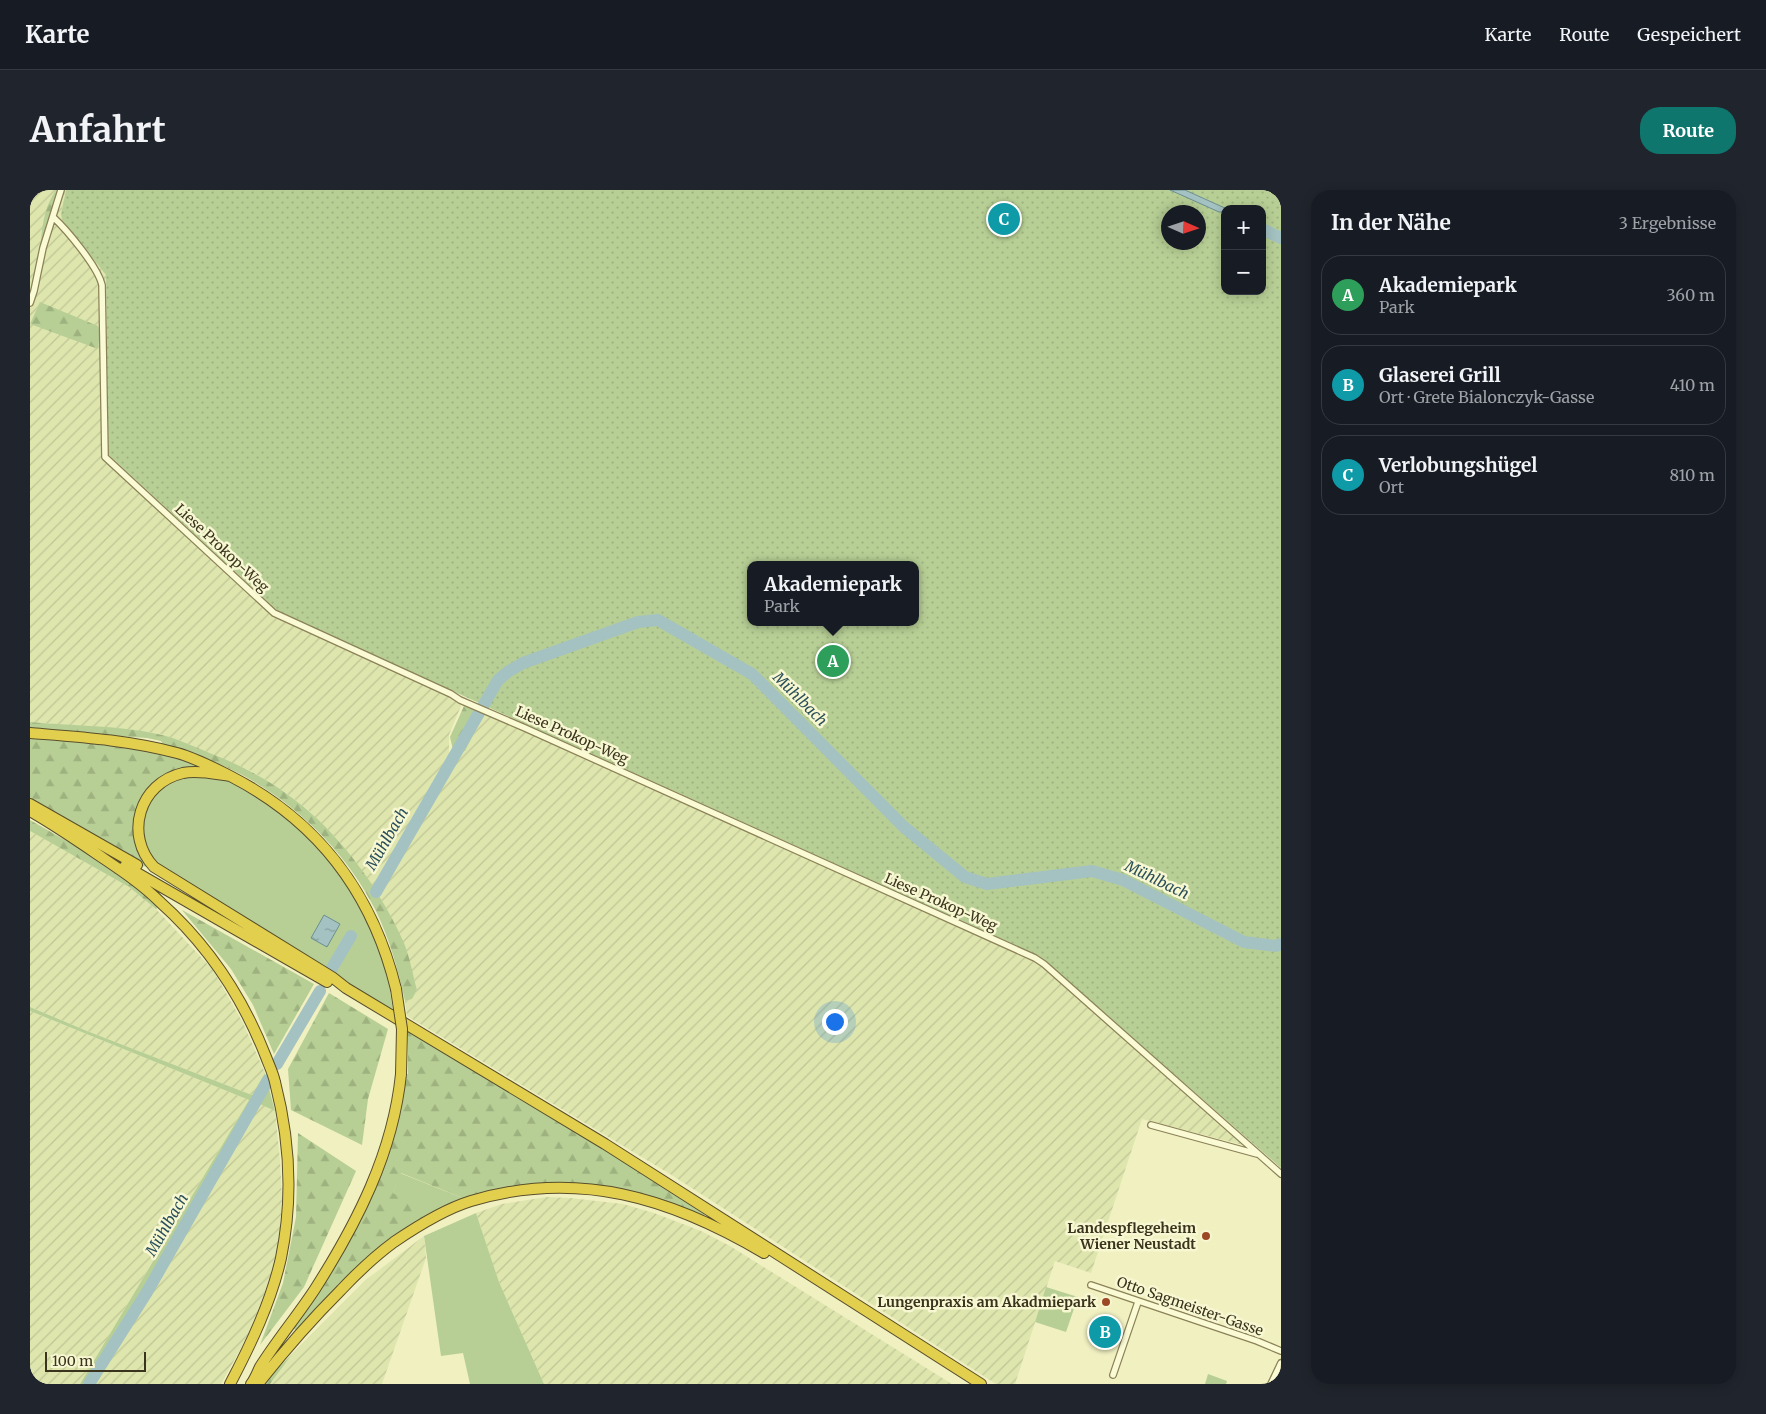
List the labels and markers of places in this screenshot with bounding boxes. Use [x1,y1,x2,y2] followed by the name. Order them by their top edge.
[988,200,1020,238] pin: C
[817,642,849,680] pin: A
[1067,1219,1196,1253] place label: Landespflegeheim Wiener Neustadt
[1200,1230,1212,1242] marker: Landespflegeheim Wiener Neustadt
[877,1293,1097,1311] place label: Lungenpraxis am Akadmiepark
[1100,1296,1112,1308] marker: Lungenpraxis am Akadmiepark
[1089,1313,1121,1351] pin: B

